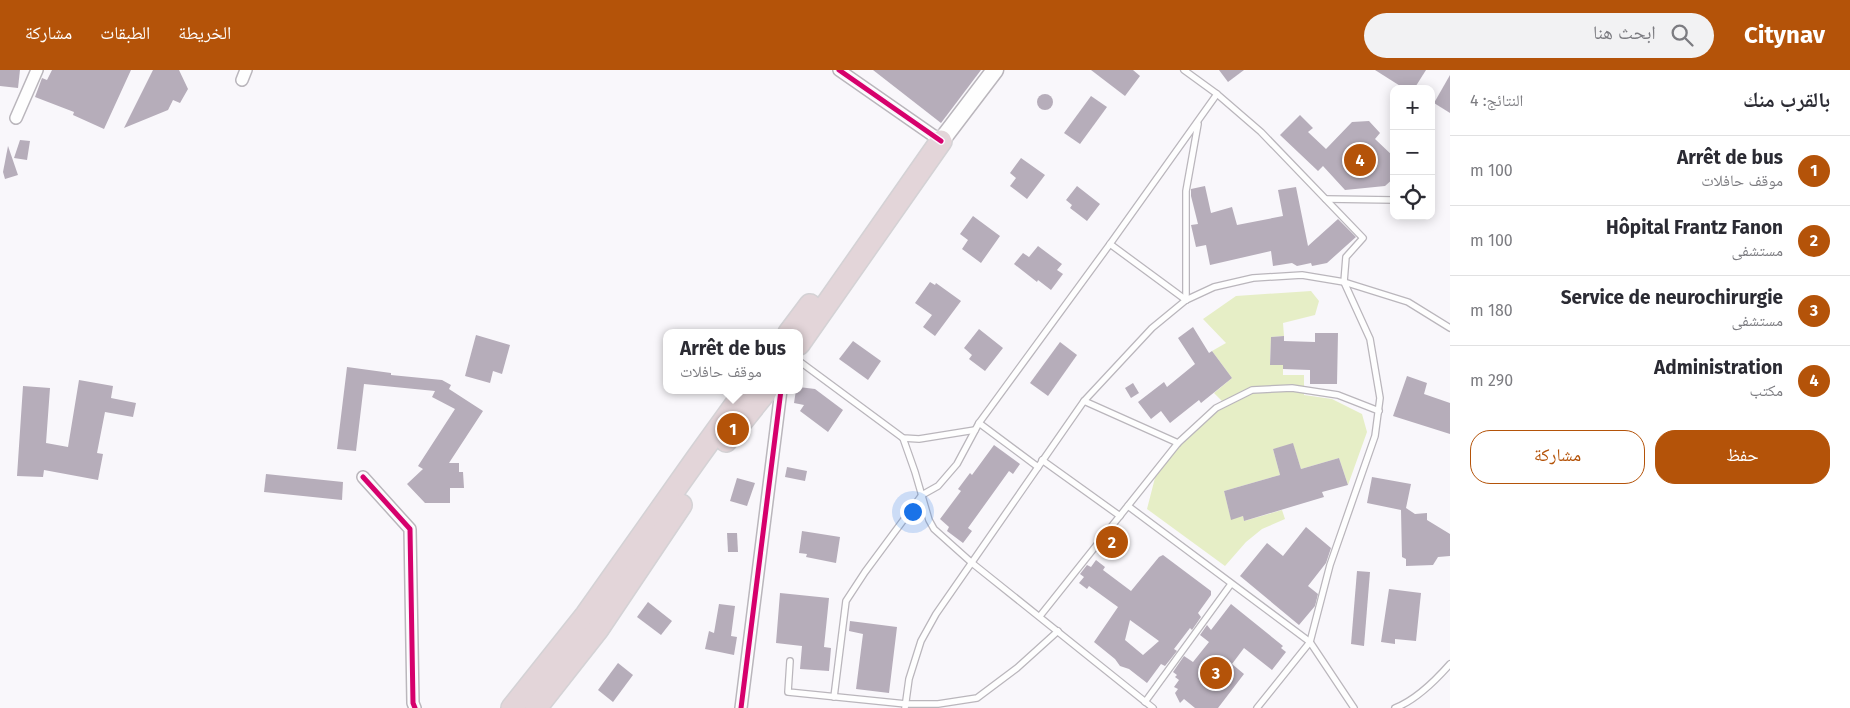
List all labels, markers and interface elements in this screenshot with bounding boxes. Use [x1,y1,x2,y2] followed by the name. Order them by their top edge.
[1364,13,1714,58] search box
[1593,21,1656,44] text: ابحث هنا
[1668,21,1696,49] icon: search
[1744,21,1825,49] text: Citynav
[25,22,72,44] text: مشاركة
[100,22,150,44] text: الطبقات
[178,22,231,44] text: الخريطة
[1390,85,1435,220] map controls
[1390,85,1435,130] button: +
[1743,87,1830,113] text: بالقرب منك
[1470,91,1523,110] text: النتائج: 4
[1390,130,1435,175] button: −
[1344,141,1376,179] pin: 4
[1677,146,1783,169] text: Arrêt de bus
[1470,161,1513,180] text: 100 m
[1810,161,1818,180] text: 1
[1701,171,1783,190] text: موقف حافلات
[1390,175,1435,220] button: locate
[1606,216,1783,239] text: Hôpital Frantz Fanon
[1470,231,1513,250] text: 100 m
[1810,231,1818,250] text: 2
[1732,241,1783,260] text: مستشفى
[1561,286,1783,309] text: Service de neurochirurgie
[1470,301,1513,320] text: 180 m
[1810,301,1818,320] text: 3
[1732,311,1783,330] text: مستشفى
[663,329,803,394] popup
[680,337,786,360] text: Arrêt de bus
[1654,356,1783,379] text: Administration
[680,362,762,381] text: موقف حافلات
[1470,371,1513,390] text: 290 m
[1809,371,1819,390] text: 4
[1750,381,1783,400] text: مكتب
[717,410,749,448] pin: 1
[1470,430,1645,484] button: مشاركة
[1655,430,1830,484] button: حفظ
[900,499,926,525] your location
[1096,523,1128,561] pin: 2
[1200,654,1232,692] pin: 3

